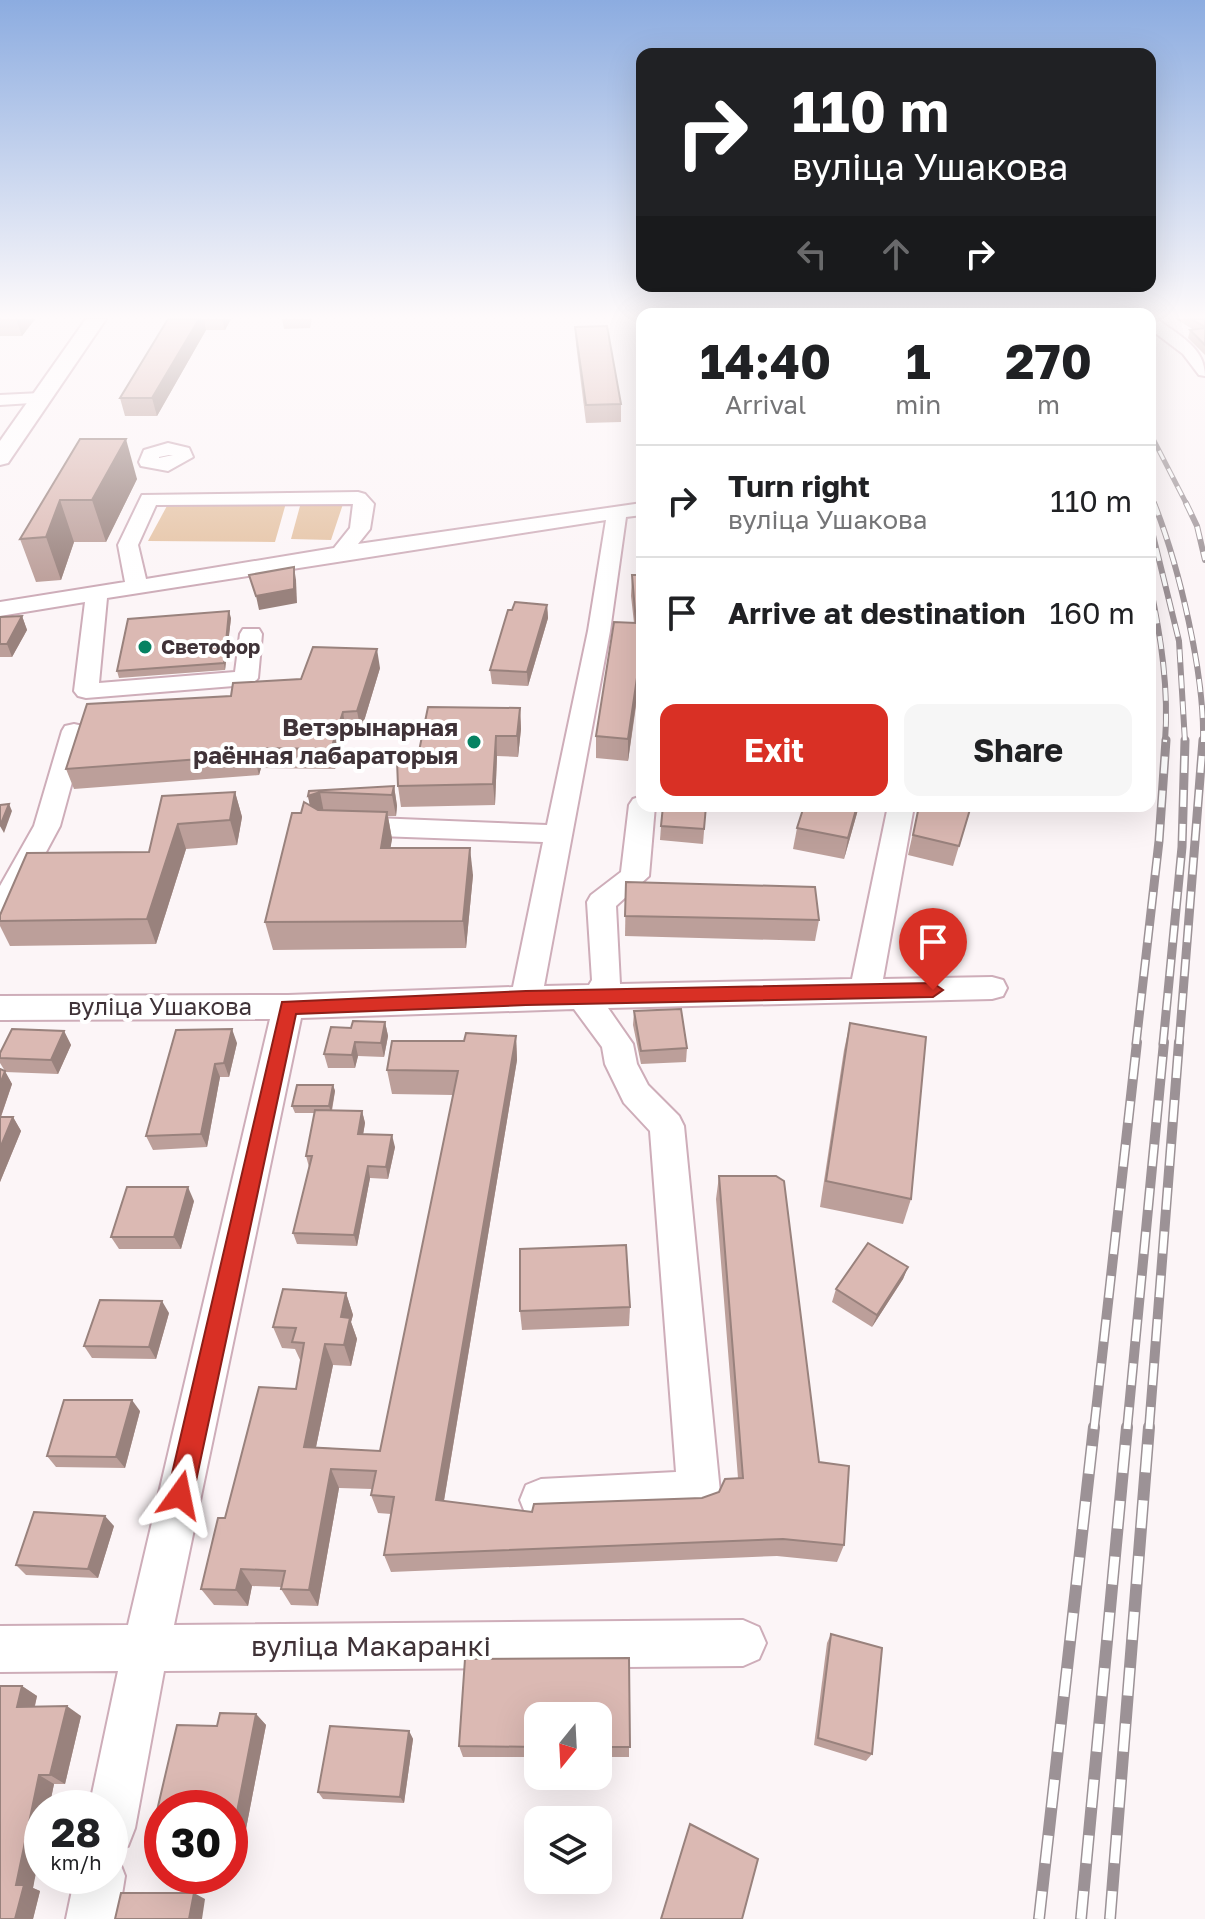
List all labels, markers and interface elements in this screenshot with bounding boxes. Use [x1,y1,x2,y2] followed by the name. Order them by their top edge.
[792,77,949,144] text: 110 m
[660,80,764,184] icon: right
[792,145,1068,188] text: вуліца Ушакова
[790,232,834,276] icon: left
[874,232,918,276] icon: ahead
[958,232,1002,276] icon: right
[700,332,831,390] text: 14:40
[906,332,931,390] text: 1
[1005,332,1092,390] text: 270
[725,389,806,420] text: Arrival
[895,389,941,420] text: min
[1037,389,1060,420] text: m
[728,468,870,504] text: Turn right
[660,479,704,523] icon: right
[1050,483,1132,519] text: 110 m
[728,504,928,535] text: вуліца Ушакова
[660,591,704,635] icon: arrive
[728,595,1025,631] text: Arrive at destination
[1049,595,1135,631] text: 160 m
[161,634,260,658] place label: Светофор
[136,638,154,656] marker: Светофор
[660,704,888,796] button: Exit
[904,704,1132,796] button: Share
[193,712,458,769] place label: Ветэрынарная раённая лабараторыя
[465,733,483,751] marker: Ветэрынарная раённая лабараторыя
[899,908,967,990] pin
[911,920,955,964] icon: arrive
[68,991,252,1020] street label: вуліца Ушакова
[138,1453,222,1537] position arrow
[251,1629,491,1662] street label: вуліца Макаранкі
[524,1702,612,1790] north arrow
[524,1702,612,1894] map controls
[144,1790,248,1894] speed limit sign: 30
[524,1806,612,1894] button: layers
[51,1808,101,1856] text: 28
[51,1850,101,1874] text: km/h

